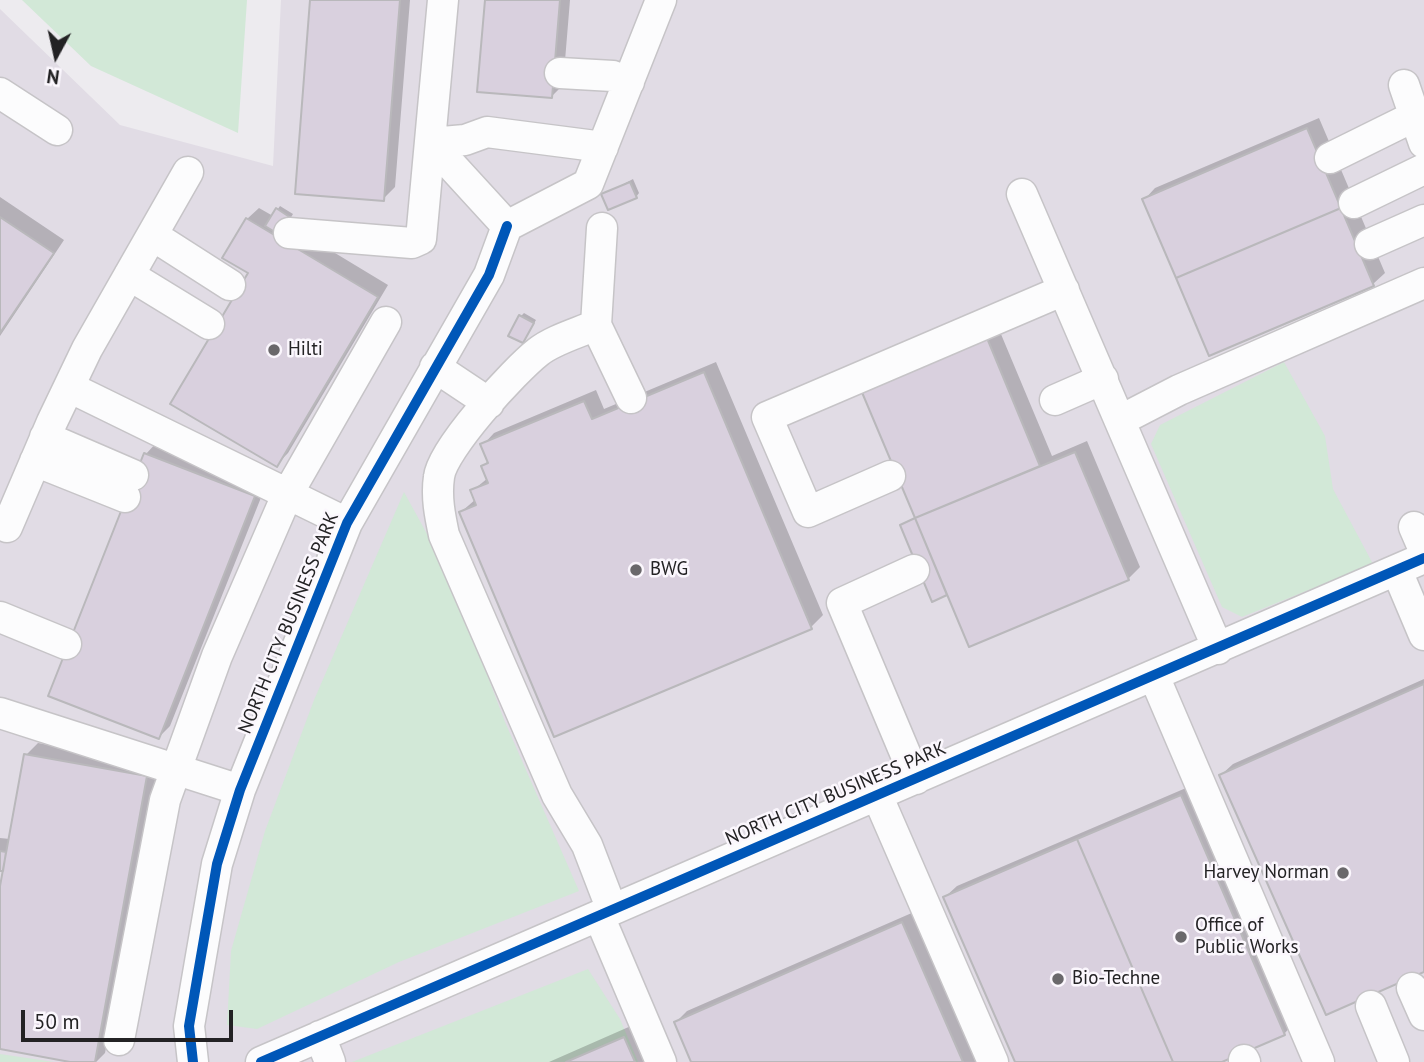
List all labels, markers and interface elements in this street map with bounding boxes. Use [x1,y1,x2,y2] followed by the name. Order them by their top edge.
[21,21,91,91] north arrow
[45,64,61,90] text: N
[288,339,323,361] place label: Hilti
[266,342,282,358] marker: Hilti
[234,509,344,737] street label: NORTH CITY BUSINESS PARK
[650,559,688,581] place label: BWG
[628,562,644,578] marker: BWG
[722,737,950,851] street label: NORTH CITY BUSINESS PARK
[1204,862,1329,884] place label: Harvey Norman
[1335,865,1351,881] marker: Harvey Norman
[1195,915,1298,959] place label: Office of Public Works
[1173,929,1189,945] marker: Office of Public Works
[1072,968,1160,990] place label: Bio-Techne
[1050,971,1066,987] marker: Bio-Techne
[24,996,236,1040] scale bar
[34,1008,80,1035] text: 50 m

